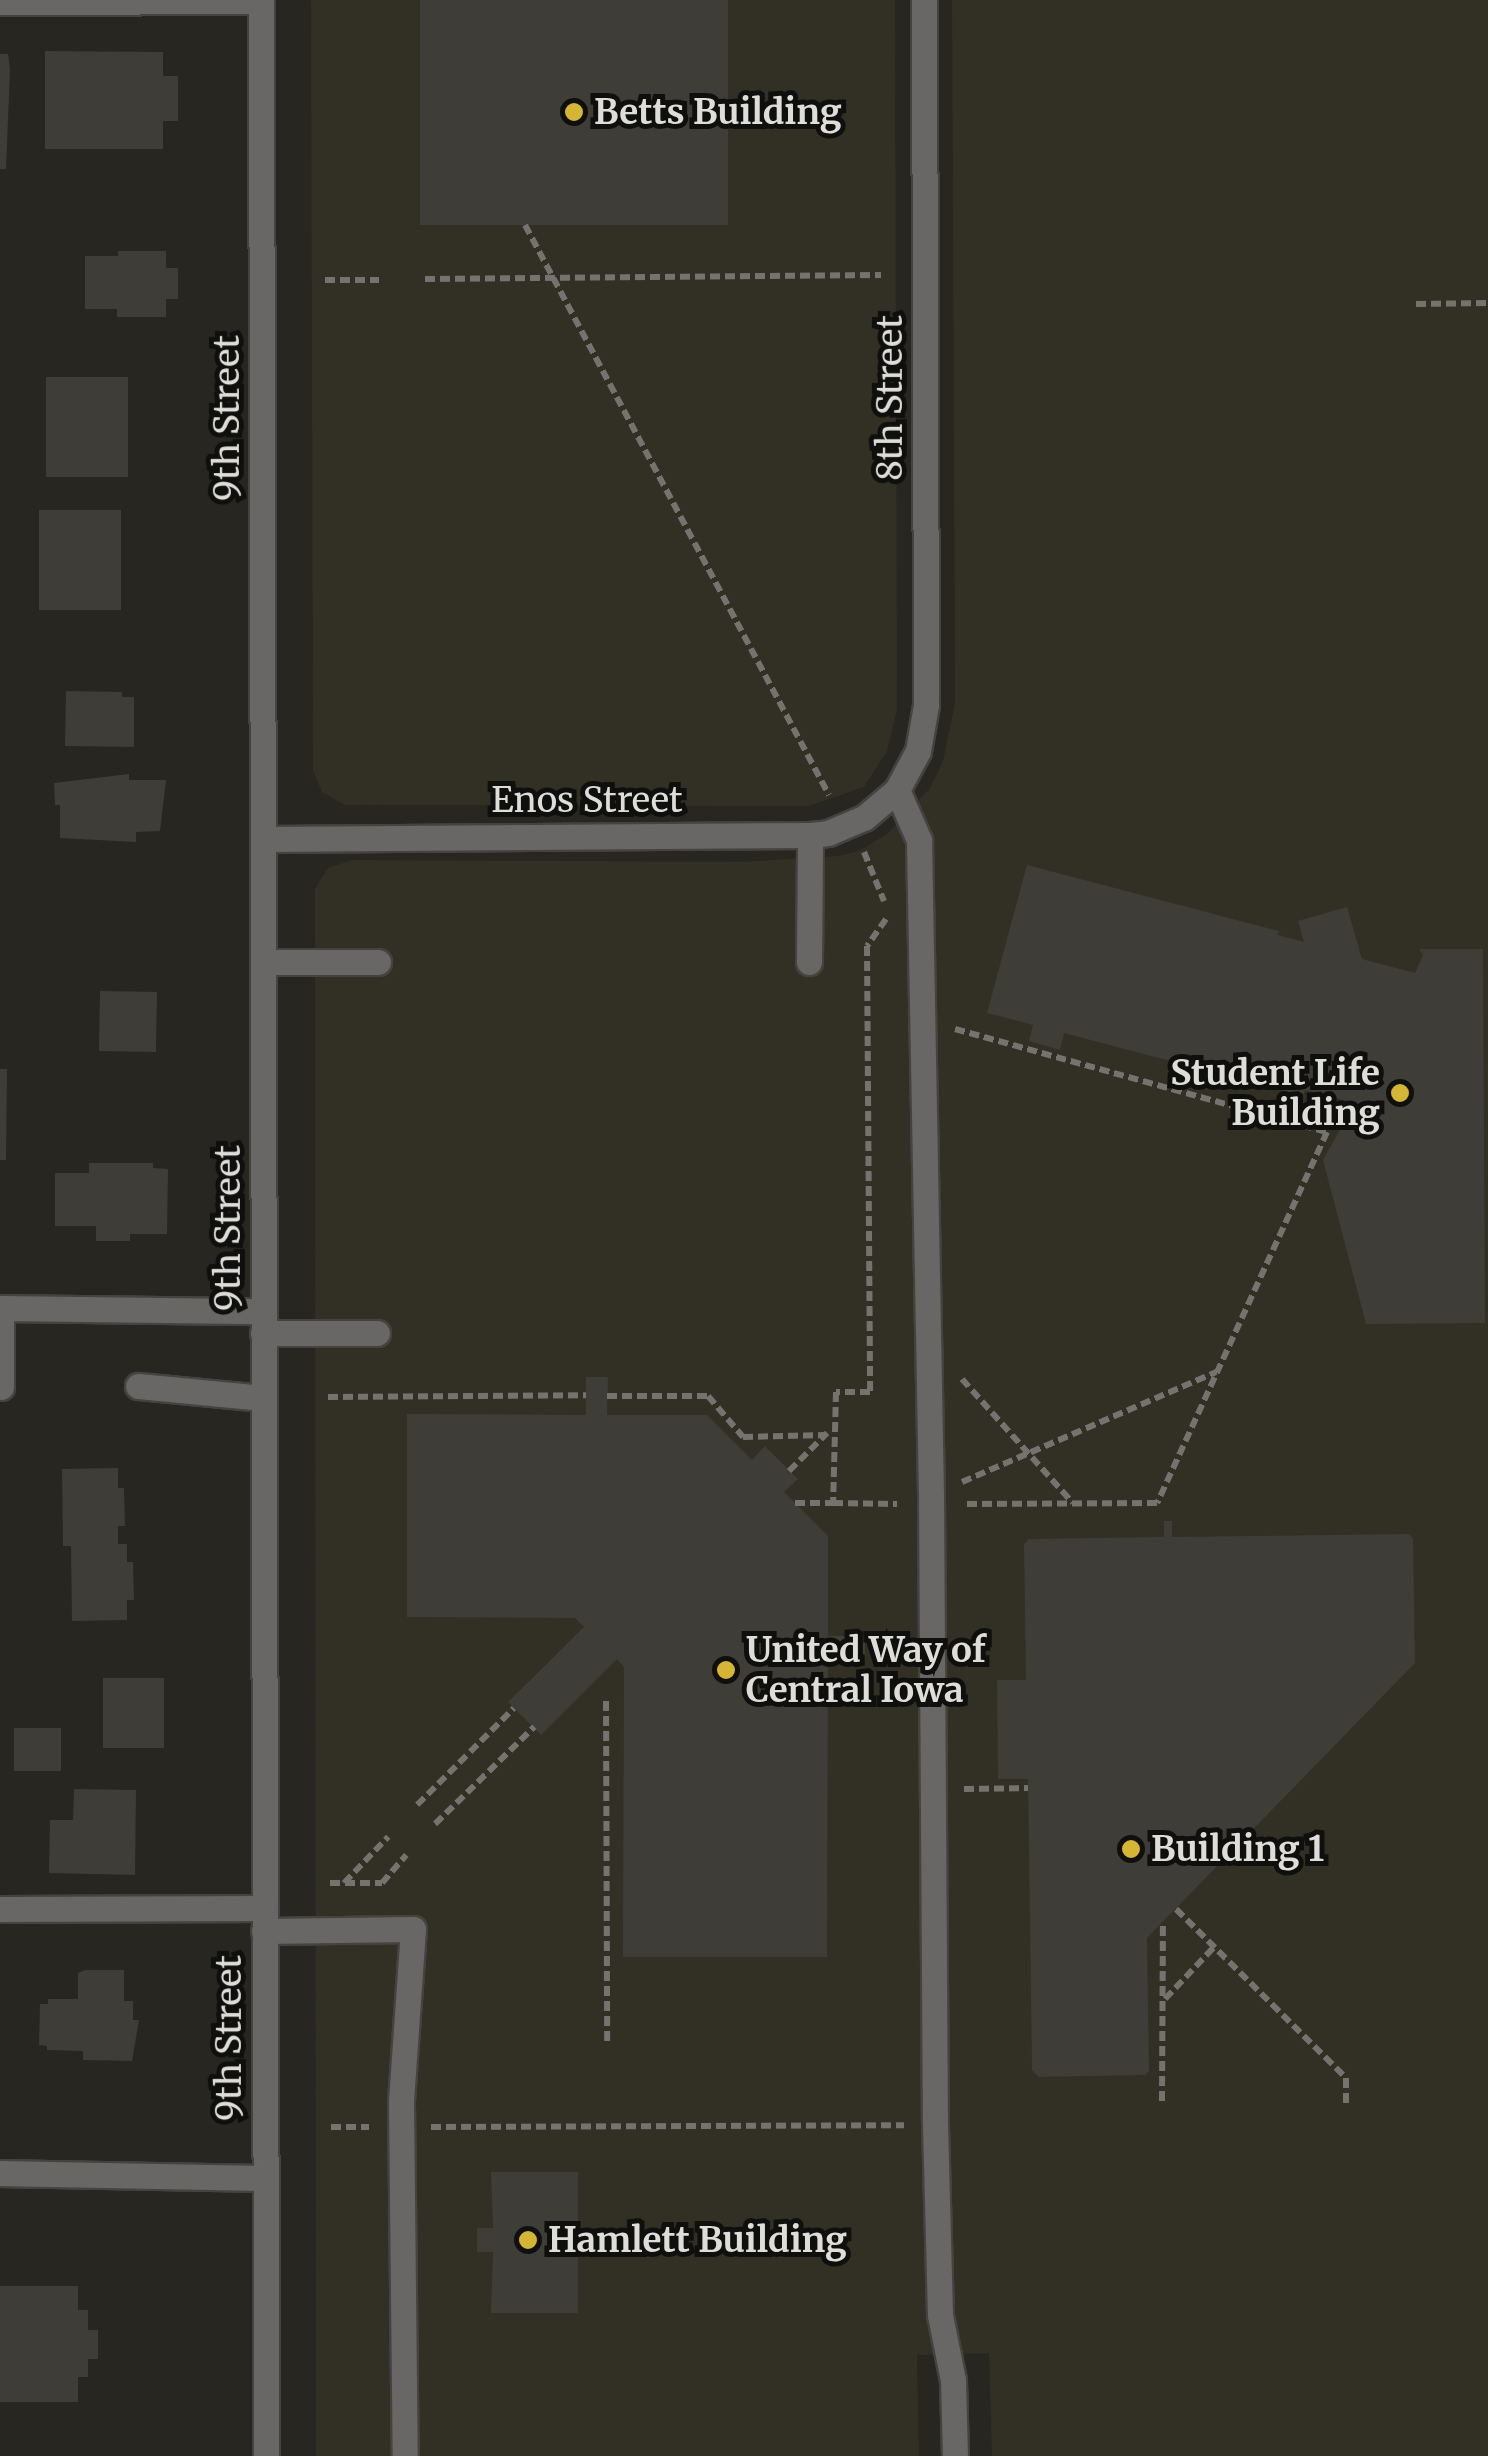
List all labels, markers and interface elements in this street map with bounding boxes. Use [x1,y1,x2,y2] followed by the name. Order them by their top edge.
[594,91,842,133] place label: Betts Building
[563,101,585,123] marker: Betts Building
[869,315,911,481] street label: 8th Street
[206,335,248,501] street label: 9th Street
[491,779,683,821] street label: Enos Street
[1170,1052,1380,1134] place label: Student Life Building
[1389,1082,1411,1104] marker: Student Life Building
[207,1145,249,1311] street label: 9th Street
[746,1629,986,1711] place label: United Way of Central Iowa
[715,1659,737,1681] marker: United Way of Central Iowa
[1151,1828,1324,1870] place label: Building 1
[1120,1838,1142,1860] marker: Building 1
[208,1955,250,2121] street label: 9th Street
[548,2219,847,2261] place label: Hamlett Building
[517,2229,539,2251] marker: Hamlett Building

